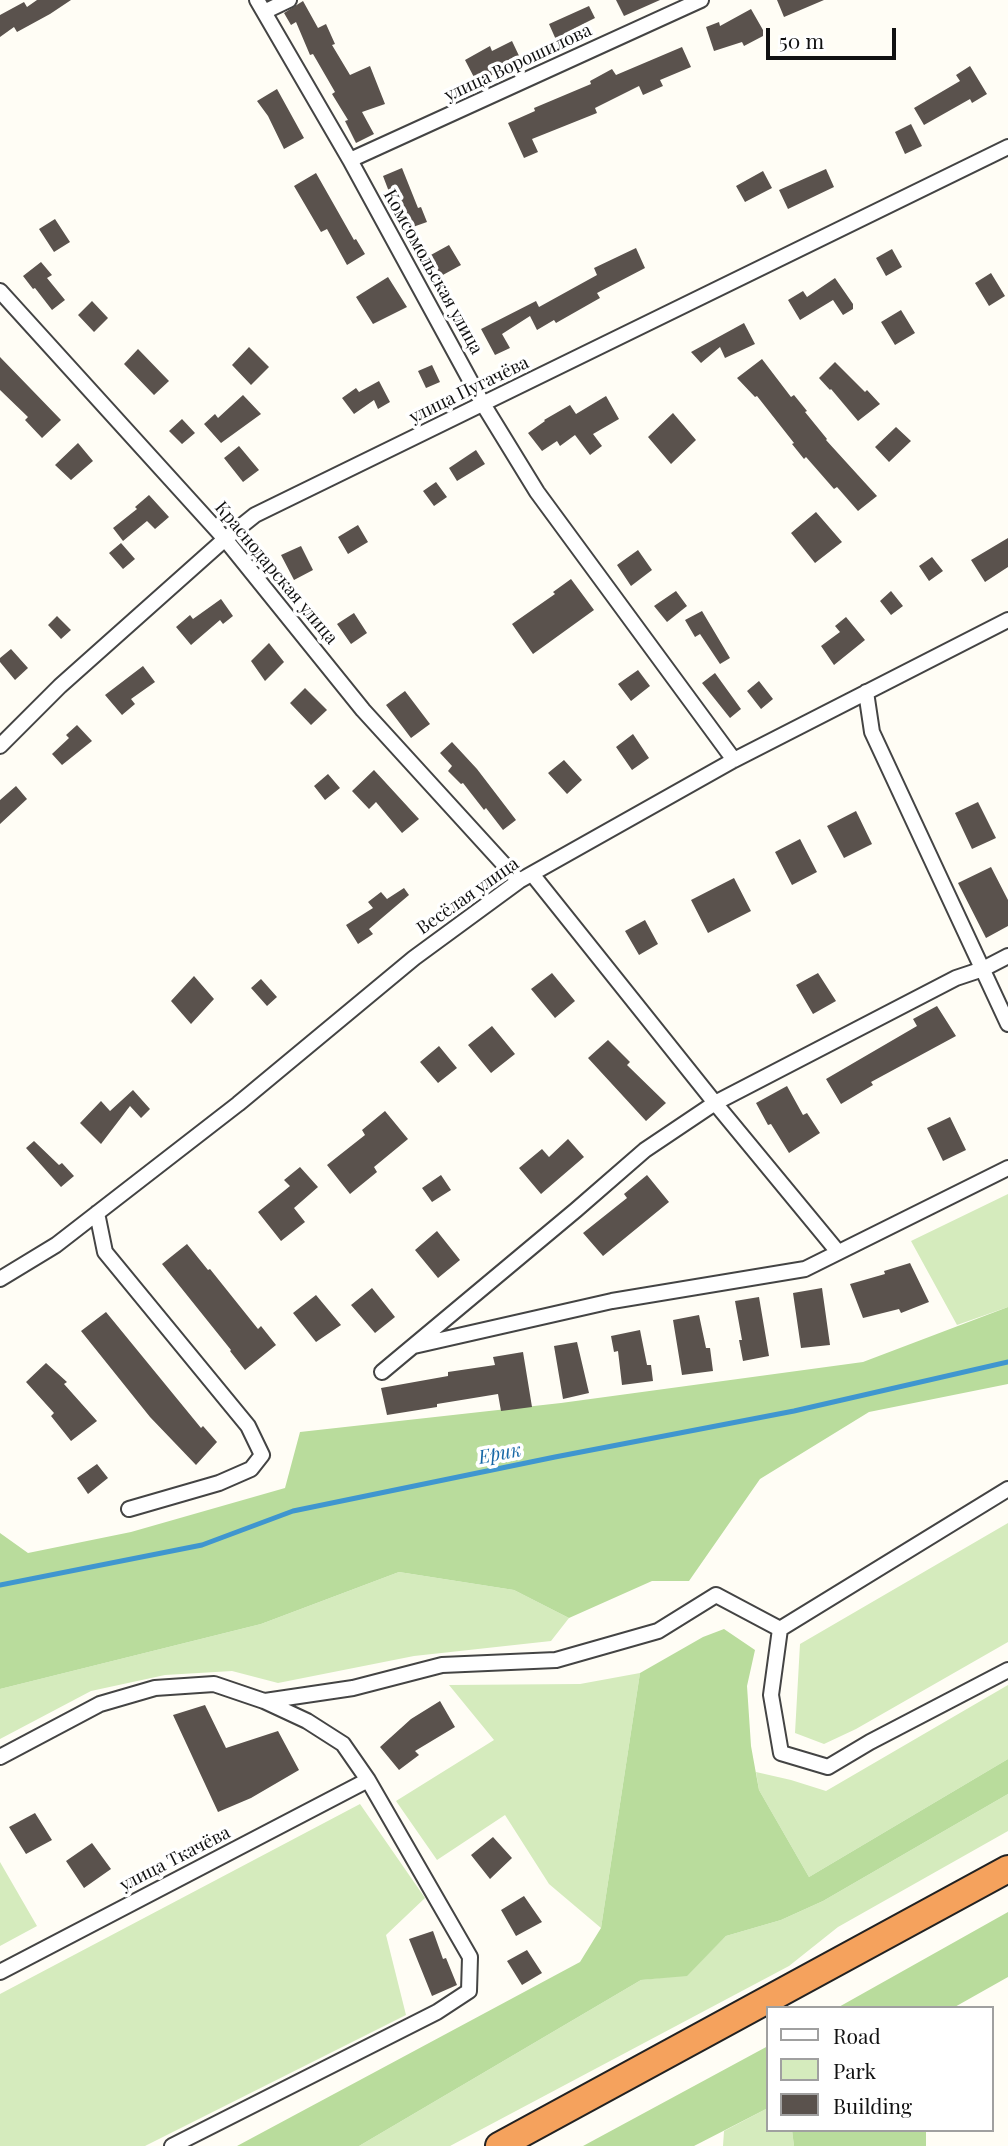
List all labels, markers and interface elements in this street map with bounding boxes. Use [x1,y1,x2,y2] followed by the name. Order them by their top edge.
[770,14,900,58] scale bar
[441,19,595,107] street label: улица Ворошилова
[779,26,824,54] text: 50 m
[379,186,487,358] street label: Комсомольская улица
[406,352,532,428] street label: улица Пугачёва
[210,497,342,649] street label: Краснодарская улица
[413,853,523,939] street label: Весёлая улица
[477,1439,523,1469] water label: Ерик
[116,1822,234,1896] street label: улица Ткачёва
[766,2006,994,2132] legend
[833,2021,881,2049] text: Road
[833,2056,876,2084] text: Park
[833,2091,912,2119] text: Building

